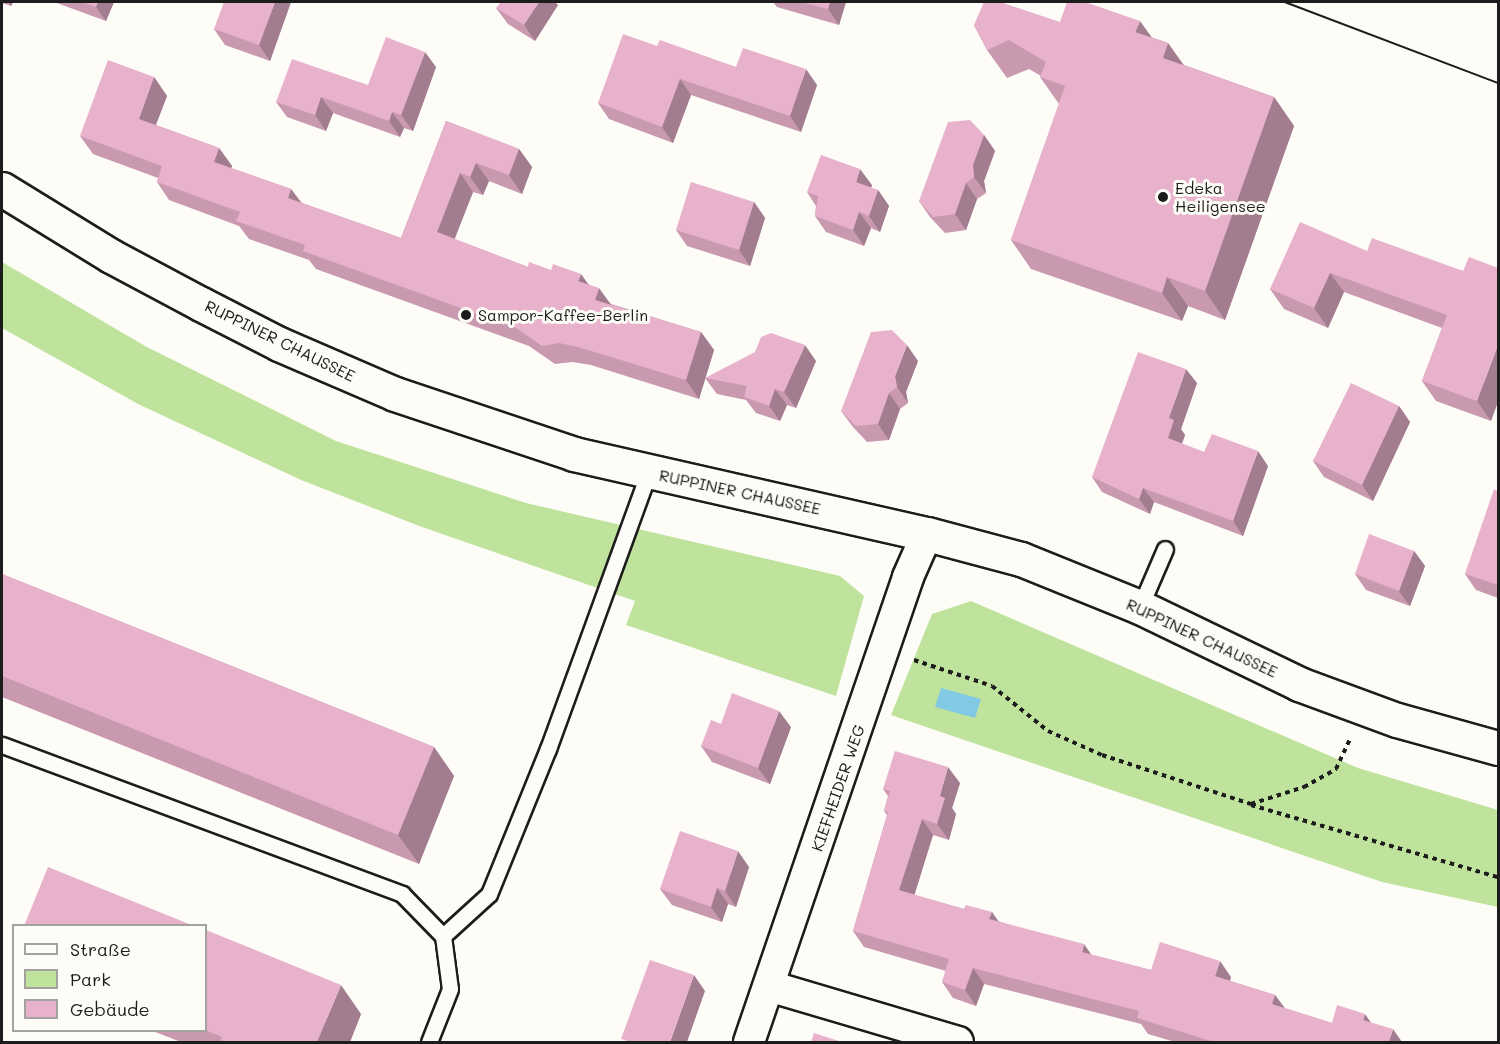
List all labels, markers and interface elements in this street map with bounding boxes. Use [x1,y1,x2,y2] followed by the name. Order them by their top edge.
[1175,178,1266,216] place label: Edeka Heiligensee
[1156,190,1170,204] marker: Edeka Heiligensee
[202,296,358,386] street label: RUPPINER CHAUSSEE
[478,305,648,325] place label: Sampor-Kaffee-Berlin
[459,308,473,322] marker: Sampor-Kaffee-Berlin
[657,465,823,519] street label: RUPPINER CHAUSSEE
[1123,594,1281,682] street label: RUPPINER CHAUSSEE
[807,722,869,854] street label: KIEFHEIDER WEG
[12,924,207,1032] legend
[70,937,131,961] text: Straße
[70,967,111,991] text: Park
[70,997,150,1021] text: Gebäude

